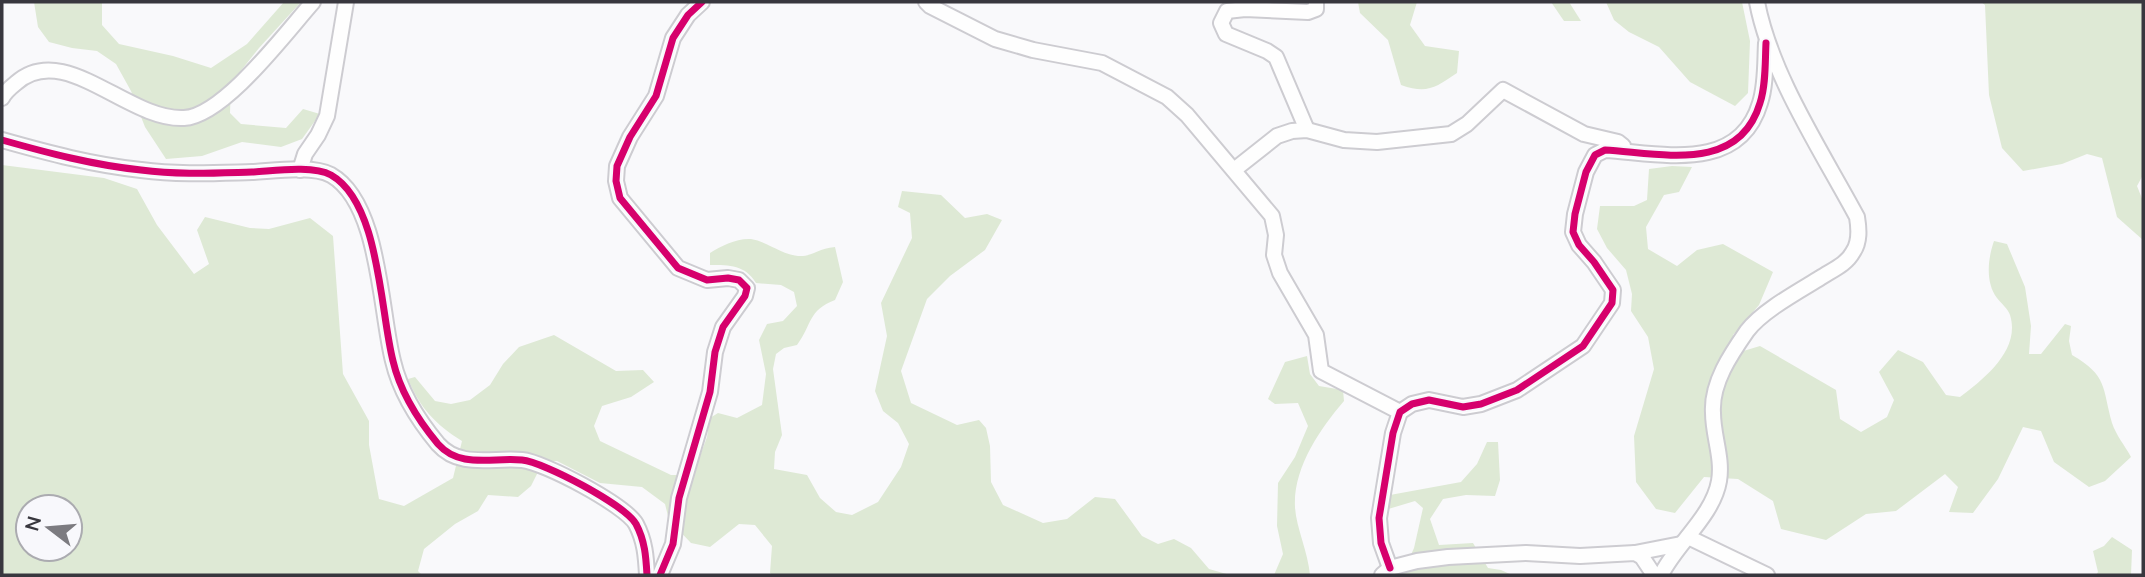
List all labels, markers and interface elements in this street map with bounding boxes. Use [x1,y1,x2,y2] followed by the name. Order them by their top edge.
[14,493,84,563] north arrow
[19,513,46,534] text: N

